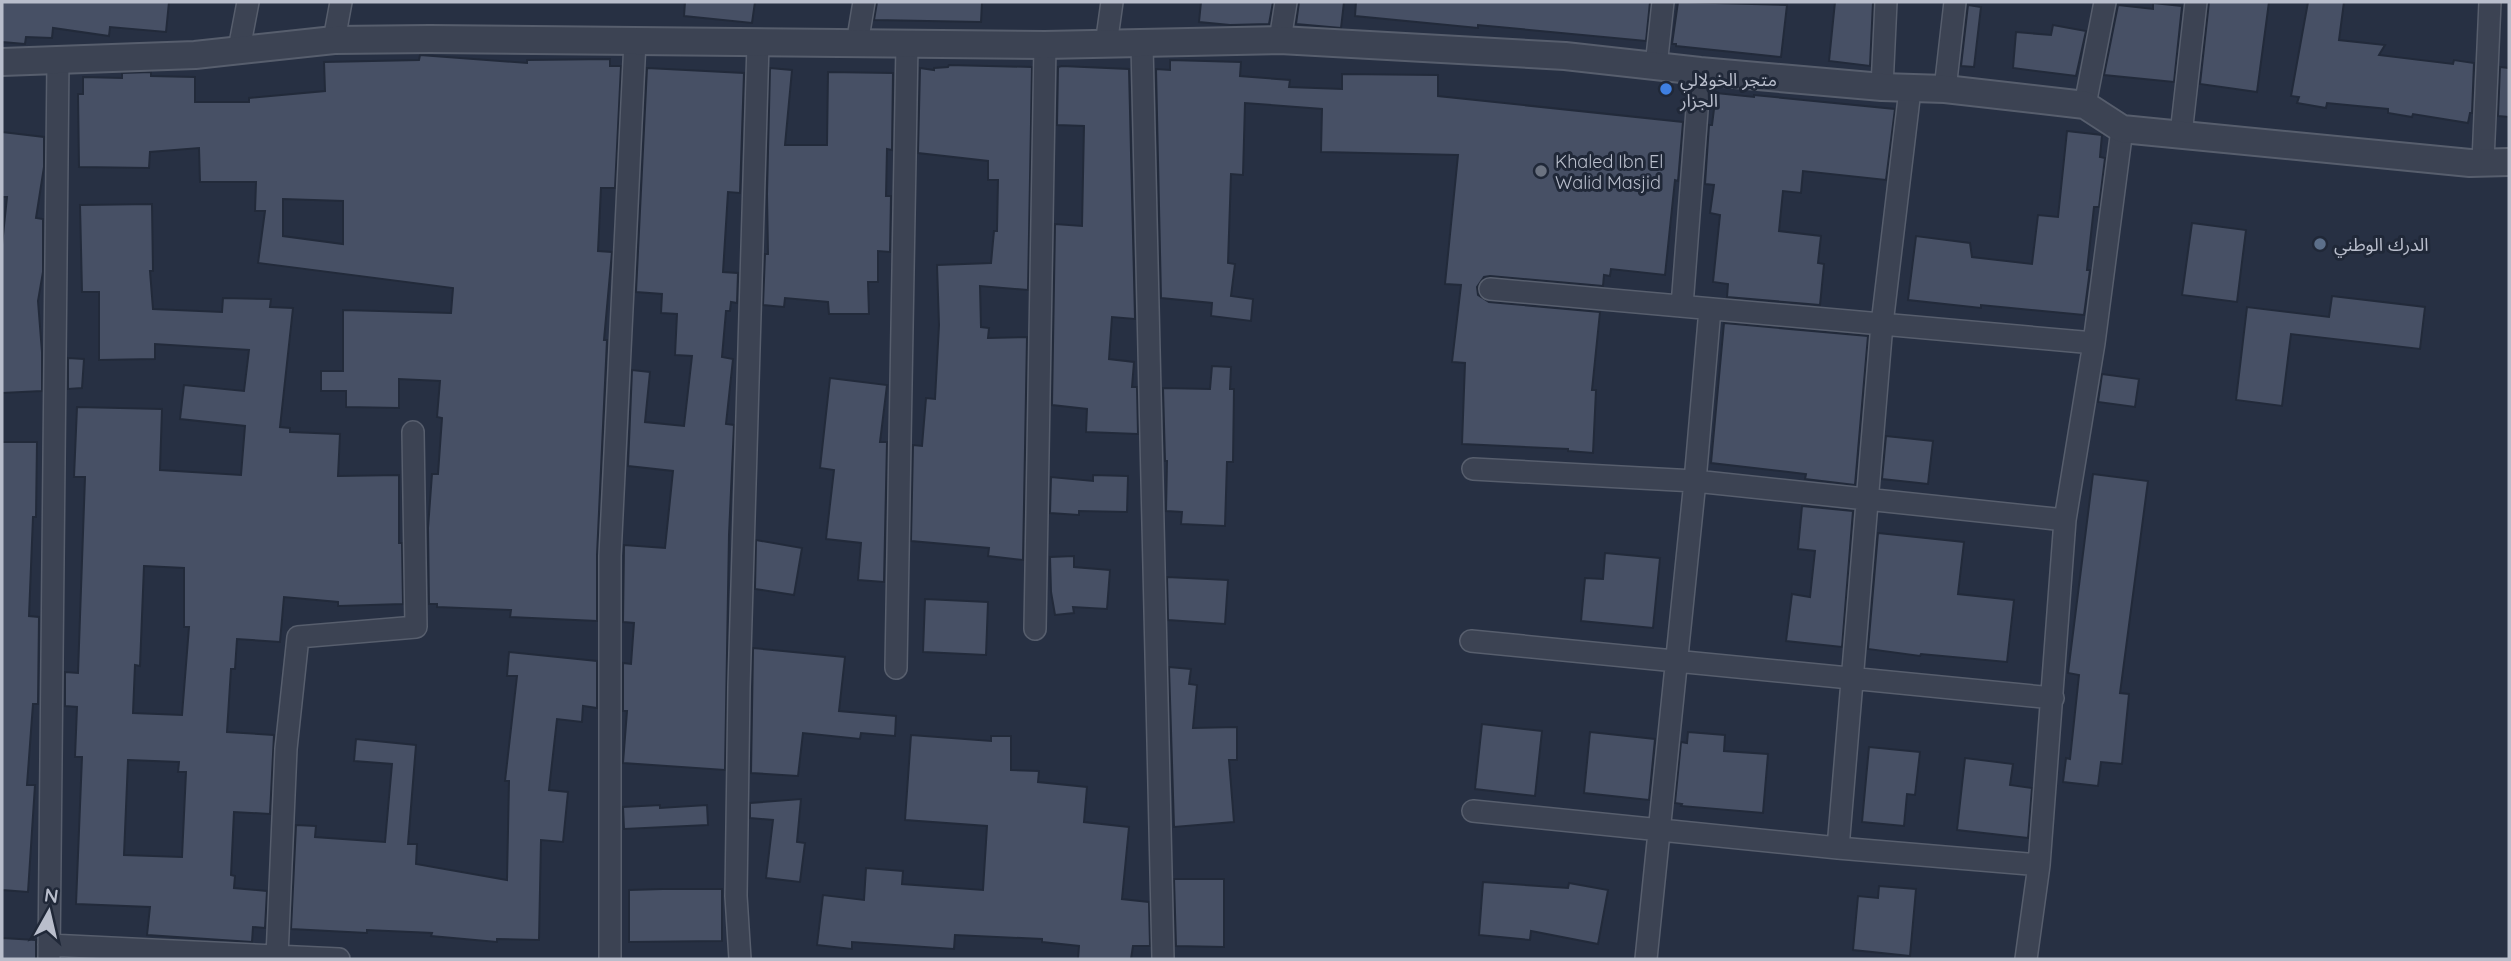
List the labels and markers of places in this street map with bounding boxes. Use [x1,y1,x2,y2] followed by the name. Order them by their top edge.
[1679,68,1777,112] place label: متجر الخولالي الجزار
[1658,81,1674,97] marker: متجر الخولالي الجزار
[1555,150,1663,194] place label: Khaled Ibn El Walid Masjid
[1533,163,1549,179] marker: Khaled Ibn El Walid Masjid
[2334,233,2429,258] place label: الدرك الوطني
[2312,236,2328,252] marker: الدرك الوطني

